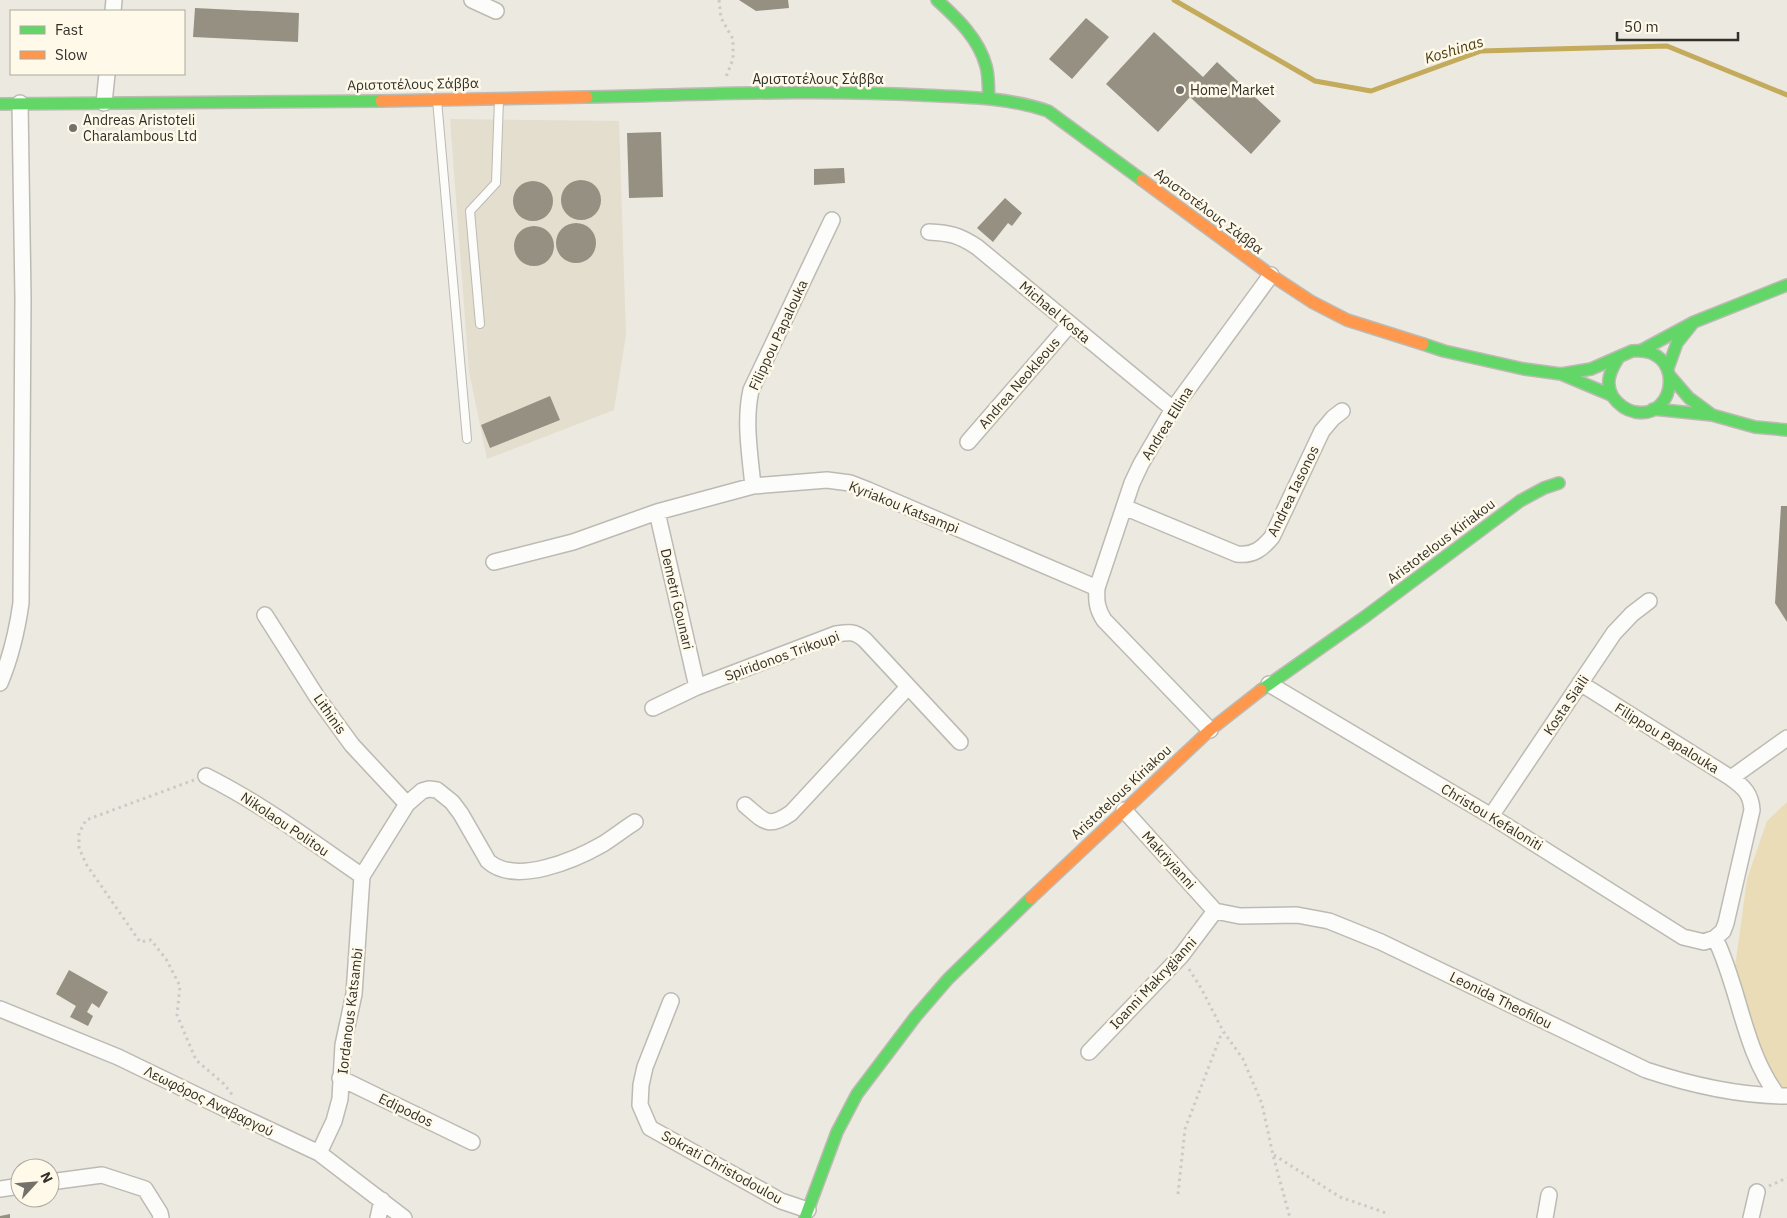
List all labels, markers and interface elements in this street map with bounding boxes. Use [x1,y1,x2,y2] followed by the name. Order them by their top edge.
[10,10,185,75] legend
[1617,10,1738,42] scale bar
[1624,17,1659,36] text: 50 m
[55,20,83,39] text: Fast
[1422,32,1486,67] water label: Koshinas
[55,45,88,64] text: Slow
[752,70,884,88] street label: Αριστοτέλους Σάββα
[347,74,479,94] street label: Αριστοτέλους Σάββα
[1190,81,1275,99] place label: Home Market
[1174,84,1186,96] marker: Home Market
[83,111,197,145] place label: Andreas Aristoteli Charalambous Ltd
[67,122,79,134] marker: Andreas Aristoteli Charalambous Ltd
[1151,164,1267,258] street label: Αριστοτέλους Σάββα
[745,276,812,393] street label: Filippou Papalouka
[1016,277,1095,347] street label: Michael Kosta
[974,333,1064,432] street label: Andrea Neokleous
[1137,383,1197,463] street label: Andrea Ellina
[1263,442,1323,539] street label: Andrea Iasonos
[846,477,962,537] street label: Kyriakou Katsampi
[1383,494,1499,588] street label: Aristotelous Kiriakou
[657,547,697,651] street label: Demetri Gounari
[722,627,842,685] street label: Spiridonos Trikoupi
[1539,671,1593,739] street label: Kosta Siaili
[310,690,350,738] street label: Lithinis
[1611,699,1723,778] street label: Filippou Papalouka
[1067,741,1175,843] street label: Aristotelous Kiriakou
[1438,779,1546,855] street label: Christou Kefaloniti
[237,788,333,860] street label: Nikolaou Politou
[1138,827,1200,893] street label: Makriyianni
[1106,933,1200,1033] street label: Ioanni Makrygianni
[333,947,367,1075] street label: Iordanous Katsambi
[1447,967,1555,1033] street label: Leonida Theofilou
[141,1062,277,1140] street label: Λεωφόρος Αναβαργού
[376,1089,436,1131] street label: Edipodos
[658,1126,786,1208] street label: Sokrati Christodoulou
[10,1158,60,1208] north arrow
[36,1169,57,1186] text: N

